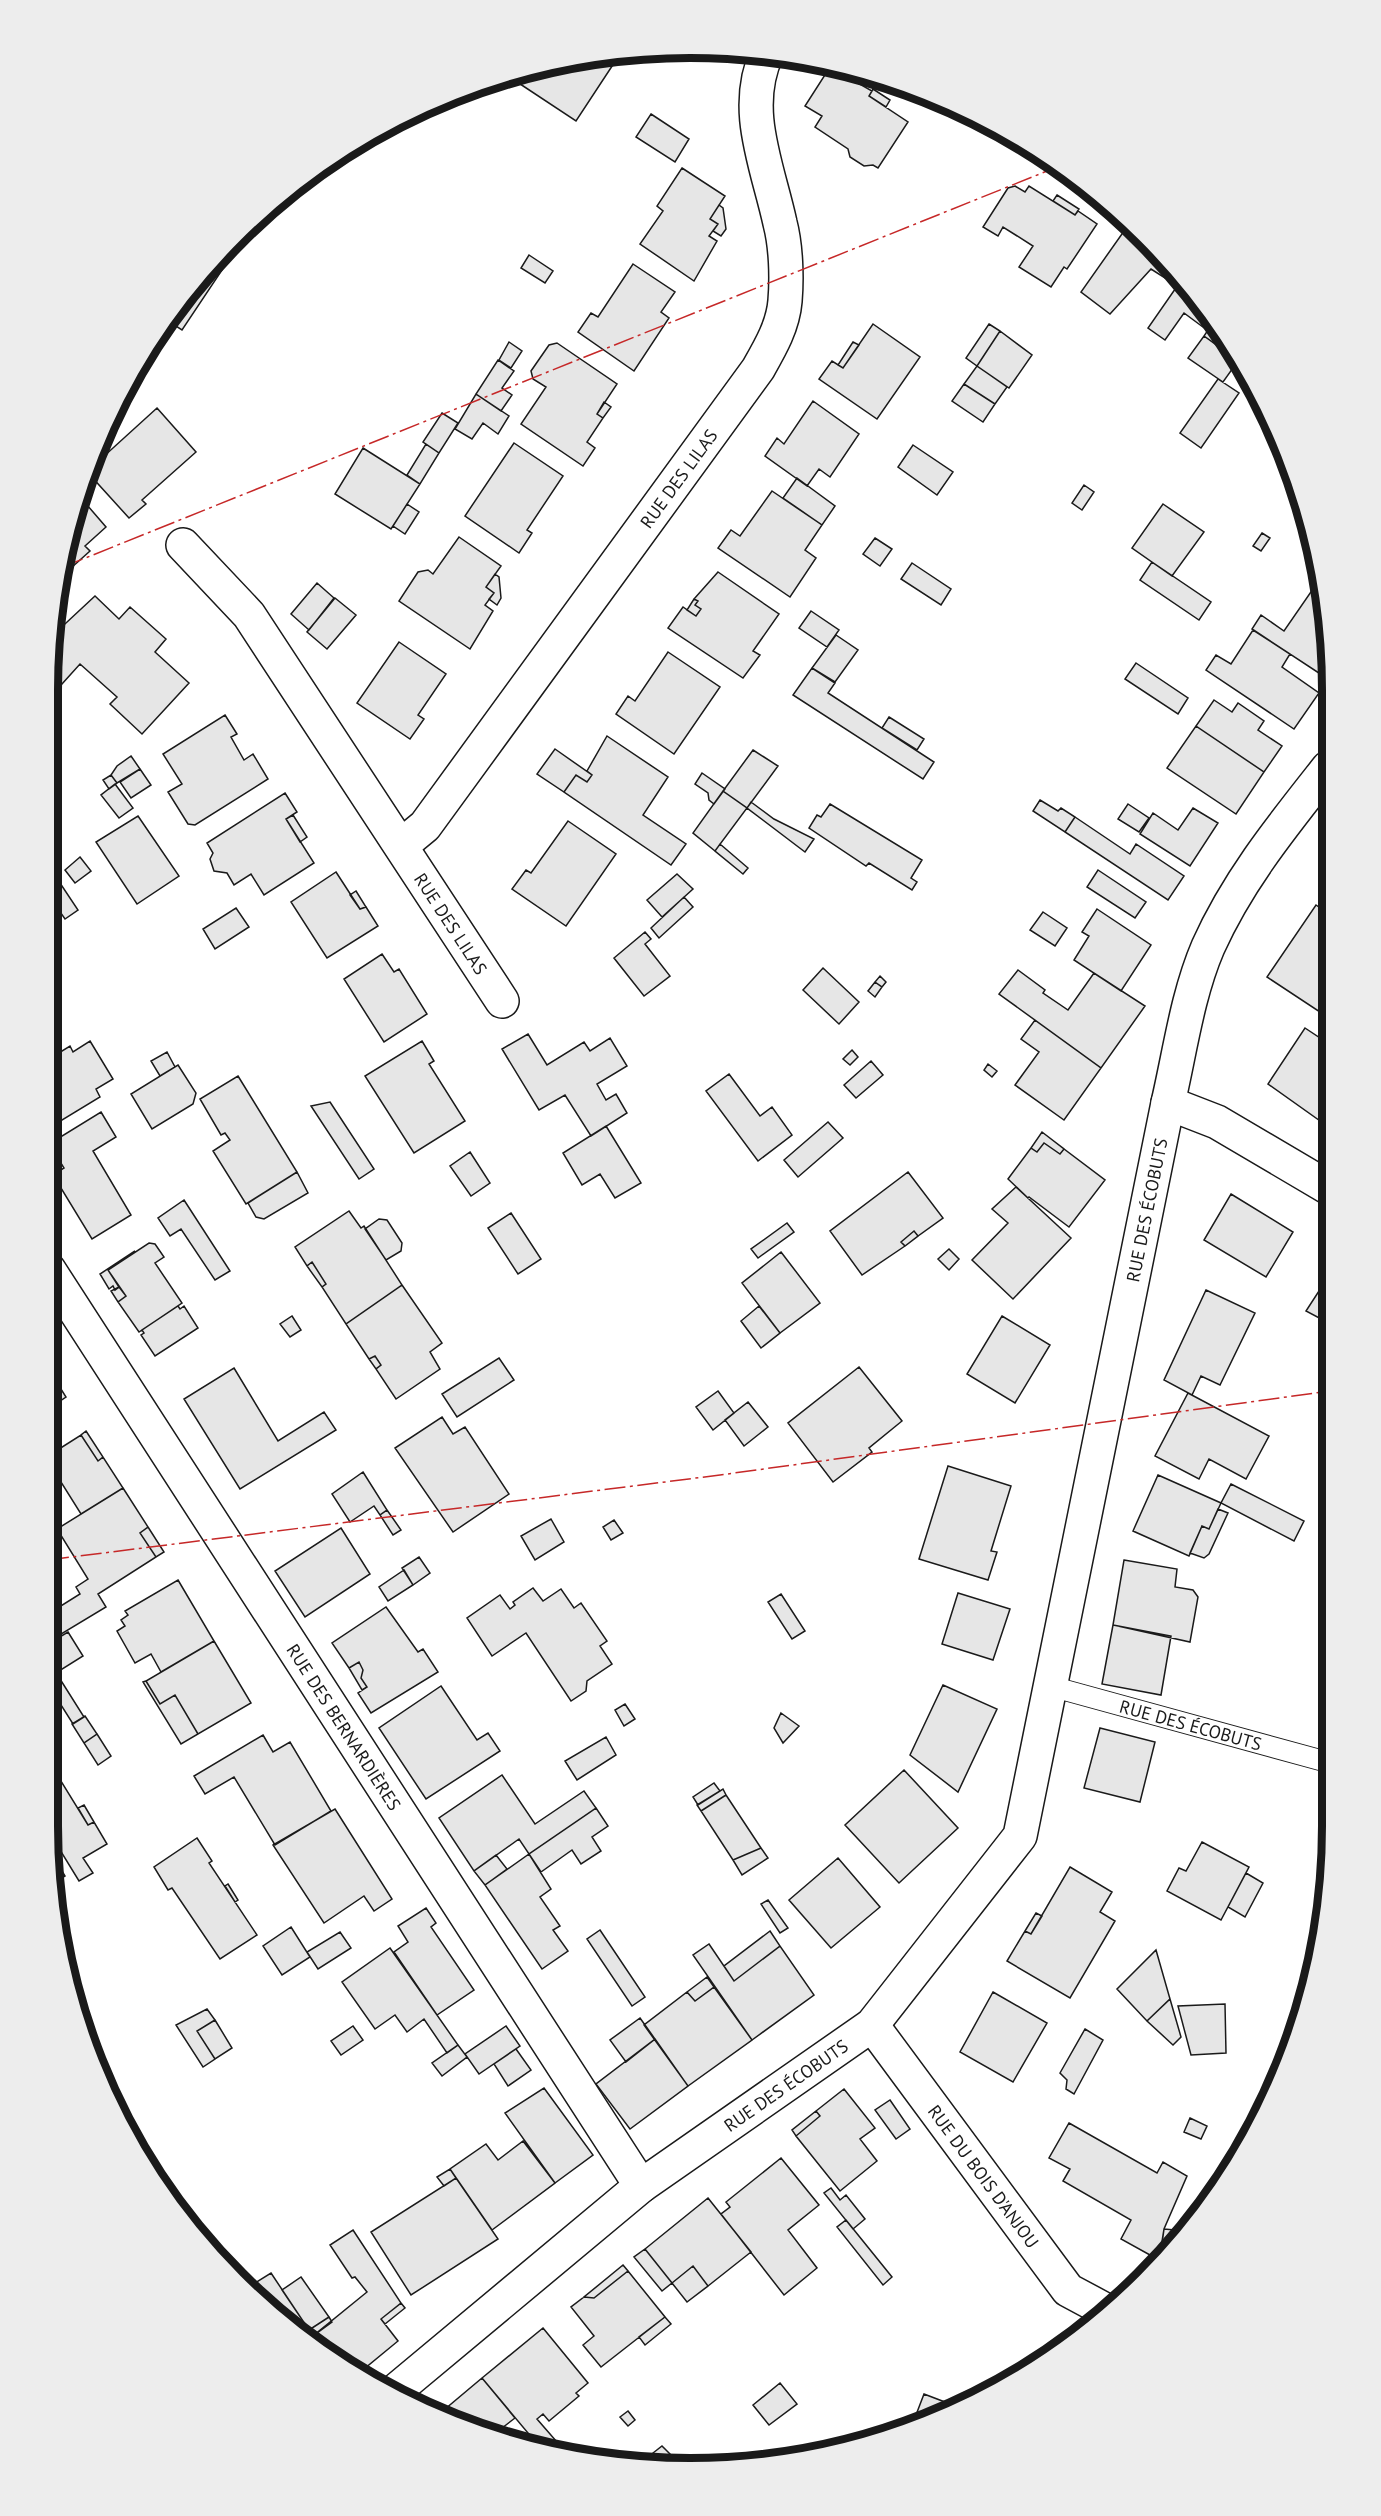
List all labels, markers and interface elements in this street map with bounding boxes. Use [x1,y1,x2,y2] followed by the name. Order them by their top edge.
[635,424,722,532] street label: RUE DES LILAS
[410,868,493,979] street label: RUE DES LILAS
[1121,1136,1172,1284] street label: RUE DES ÉCOBUTS
[282,1639,406,1814] street label: RUE DES BERNARDIÈRES
[1117,1694,1264,1755] street label: RUE DES ÉCOBUTS
[719,2034,852,2136] street label: RUE DES ÉCOBUTS
[923,2100,1044,2252] street label: RUE DU BOIS D'ANJOU

